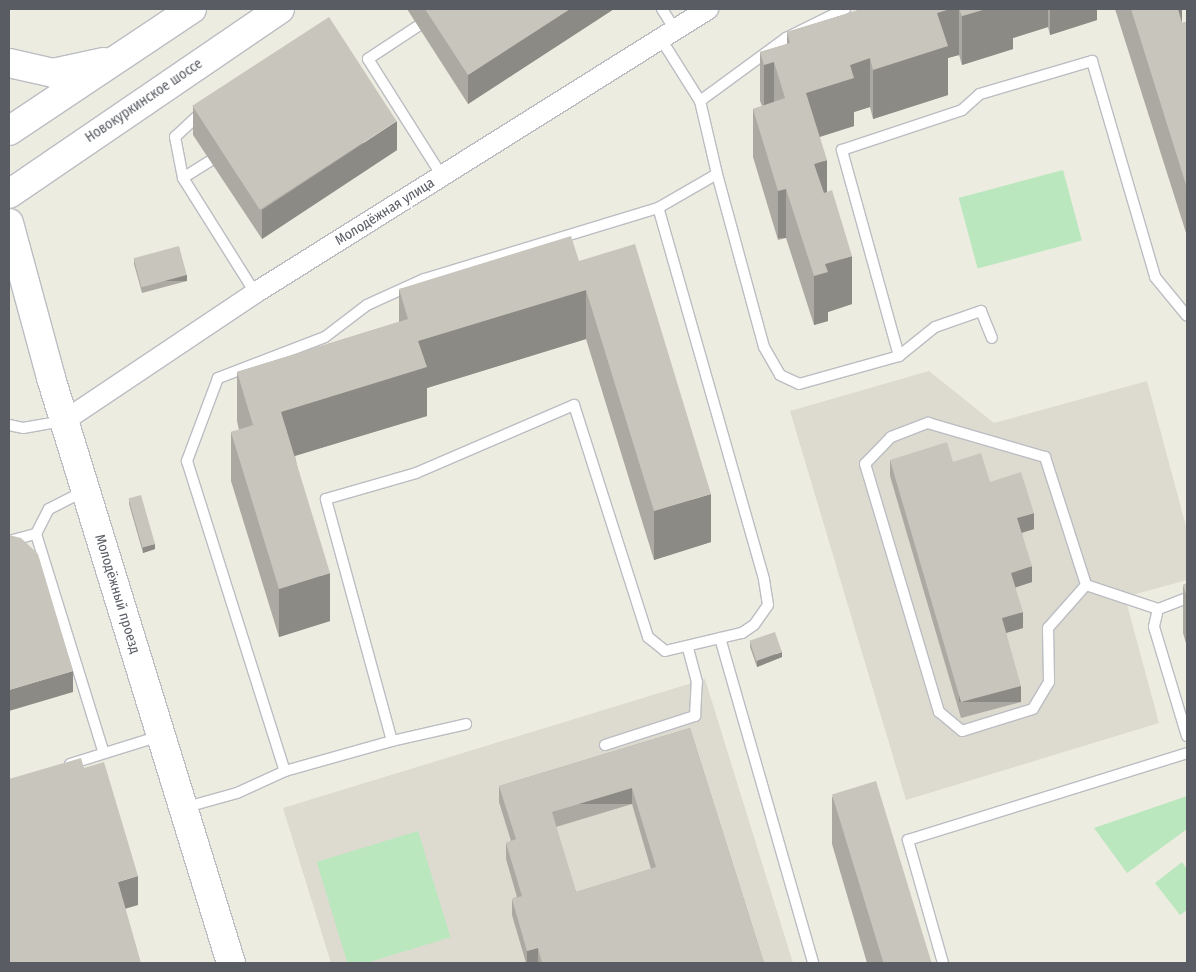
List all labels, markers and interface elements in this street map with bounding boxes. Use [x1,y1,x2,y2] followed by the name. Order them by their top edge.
[82,56,206,146] street label: Новокуркинское шоссе
[332,175,438,249] street label: Молодёжная улица
[91,532,143,656] street label: Молодёжный проезд

